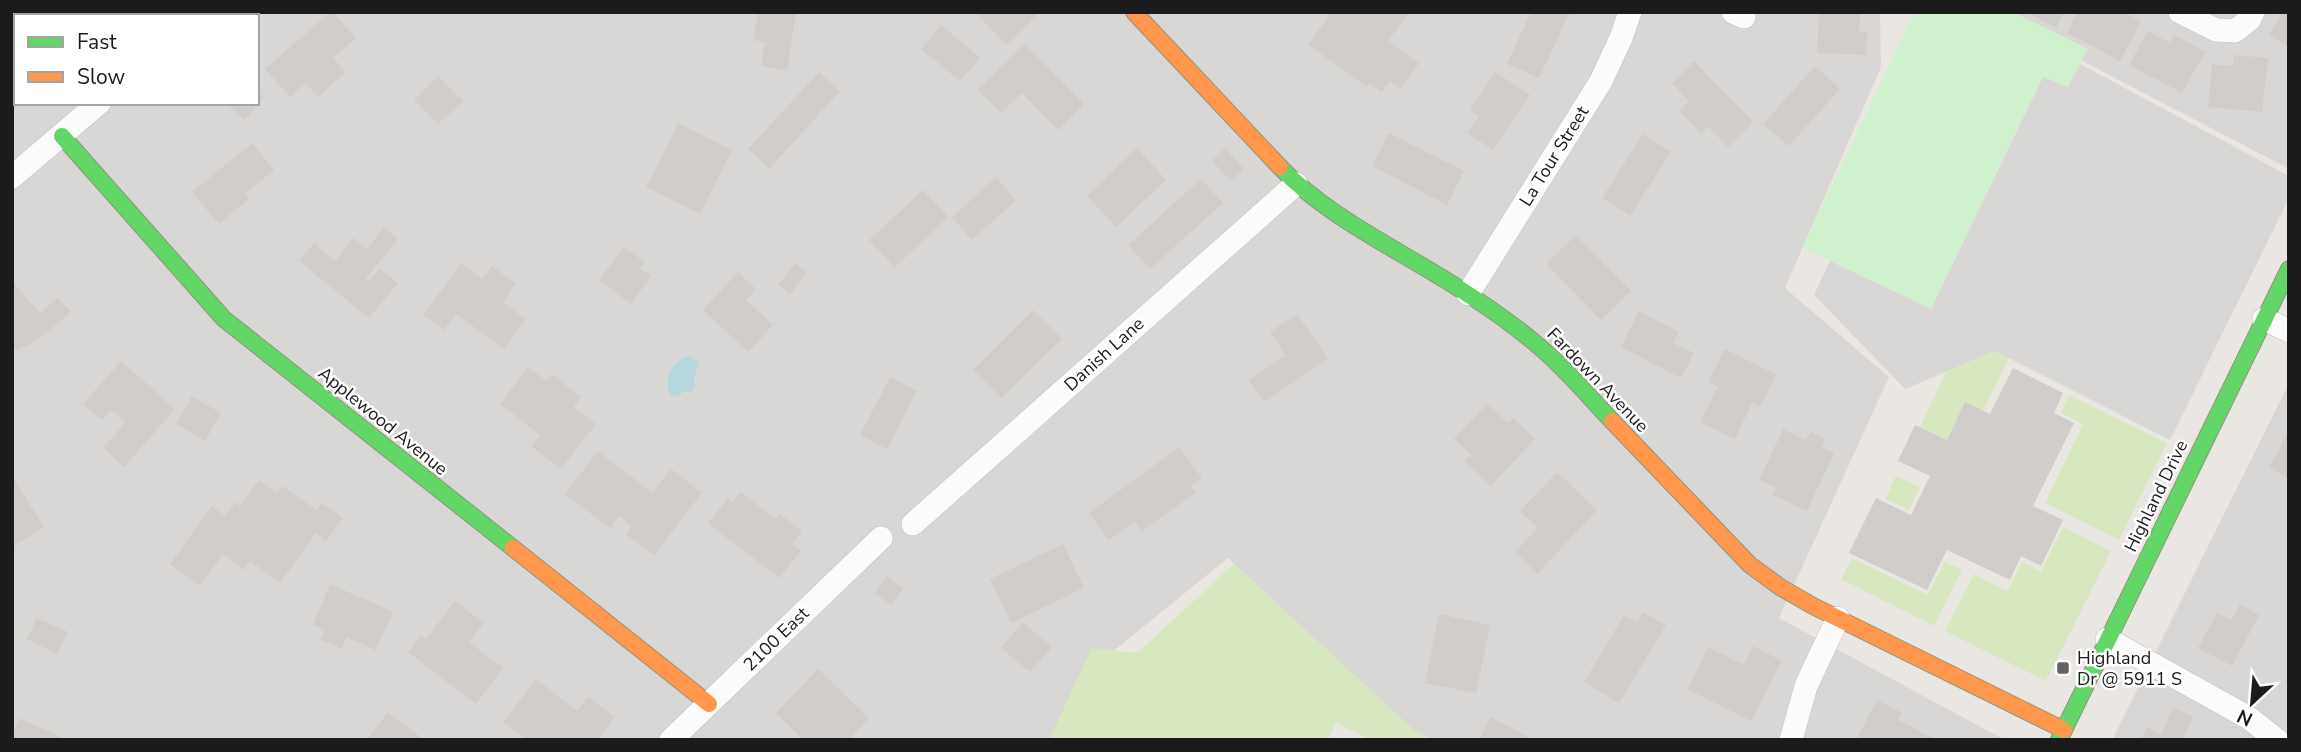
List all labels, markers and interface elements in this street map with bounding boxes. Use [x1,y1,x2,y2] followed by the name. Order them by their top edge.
[14,14,259,105] legend
[77,28,117,56] text: Fast
[77,63,126,91] text: Slow
[1514,101,1595,211] street label: La Tour Street
[1059,312,1149,396] street label: Danish Lane
[1542,322,1654,438] street label: Fardown Avenue
[313,361,453,481] street label: Applewood Avenue
[2119,436,2193,556] street label: Highland Drive
[738,601,815,676] street label: 2100 East
[2077,646,2182,691] place label: Highland Dr @ 5911 S
[2055,660,2071,676] marker: Highland Dr @ 5911 S
[2217,668,2287,738] north arrow
[2233,703,2257,732] text: N

